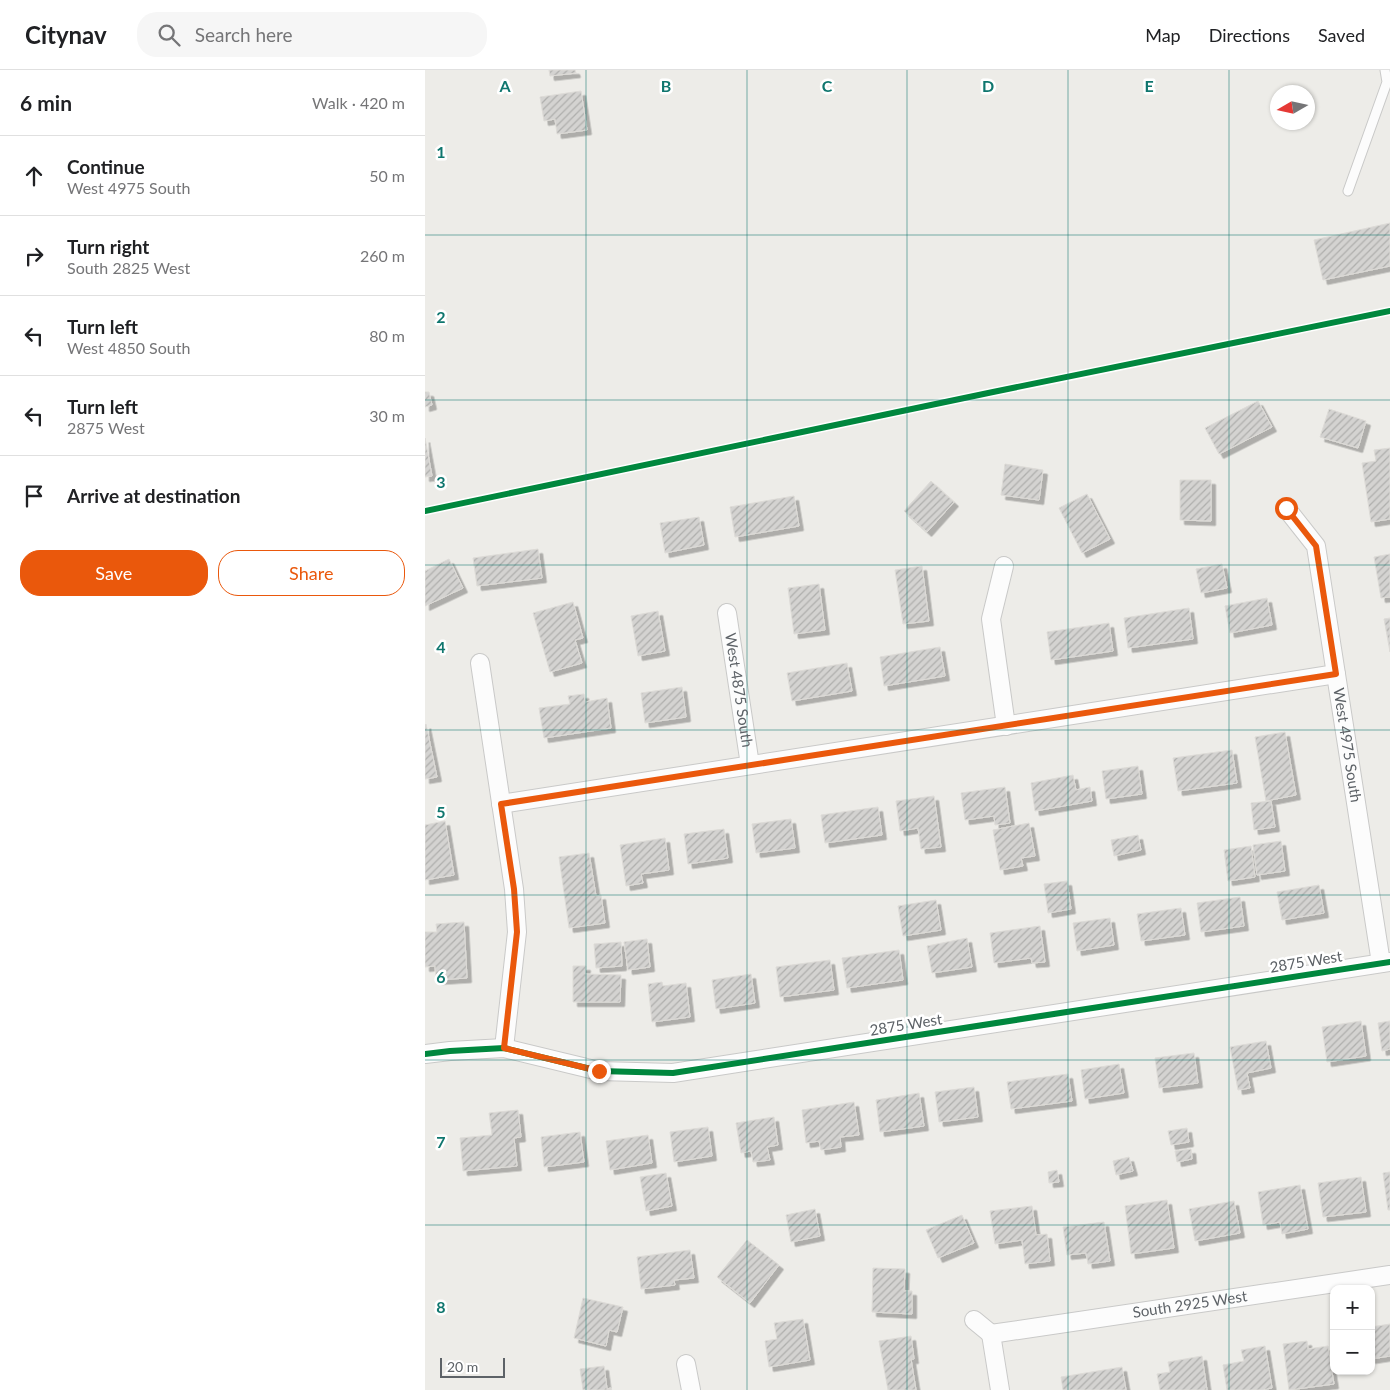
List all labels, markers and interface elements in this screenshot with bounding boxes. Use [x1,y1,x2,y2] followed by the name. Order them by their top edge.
[137,12,487,57] search box
[25,20,107,49] text: Citynav
[155,21,183,49] icon: search
[195,23,293,46] text: Search here
[1145,24,1181,46] text: Map
[1209,24,1290,46] text: Directions
[1318,24,1365,46] text: Saved
[498,76,511,95] text: A
[661,76,671,95] text: B
[822,76,833,95] text: C
[982,76,994,95] text: D
[1144,76,1154,95] text: E
[1270,85,1315,130] north arrow
[20,90,72,115] text: 6 min
[312,93,405,112] text: Walk · 420 m
[436,142,446,161] text: 1
[67,155,145,178] text: Continue
[20,162,48,190] icon: ahead
[369,166,405,185] text: 50 m
[67,178,190,197] text: West 4975 South
[67,235,149,258] text: Turn right
[20,242,48,270] icon: right
[360,246,405,265] text: 260 m
[67,258,190,277] text: South 2825 West
[436,307,446,326] text: 2
[67,315,138,338] text: Turn left
[20,322,48,350] icon: left
[369,326,405,345] text: 80 m
[67,338,190,357] text: West 4850 South
[67,395,138,418] text: Turn left
[20,402,48,430] icon: left
[369,406,405,425] text: 30 m
[67,418,145,437] text: 2875 West
[436,472,446,491] text: 3
[20,482,48,510] icon: arrive
[67,484,240,507] text: Arrive at destination
[1275,497,1298,520] route start
[20,550,208,596] button: Save
[218,550,405,596] button: Share
[722,631,757,749] street label: West 4875 South
[436,637,446,656] text: 4
[1330,686,1366,804] street label: West 4975 South
[436,802,446,821] text: 5
[1268,946,1344,976] street label: 2875 West
[436,967,446,986] text: 6
[868,1009,944,1039] street label: 2875 West
[588,1060,611,1083] route end
[436,1132,446,1151] text: 7
[1330,1285,1375,1375] map controls
[1330,1285,1375,1330] button: +
[1131,1286,1249,1321] street label: South 2925 West
[436,1297,446,1316] text: 8
[1330,1330,1375,1375] button: −
[440,1355,505,1378] scale bar
[447,1358,478,1375] text: 20 m

